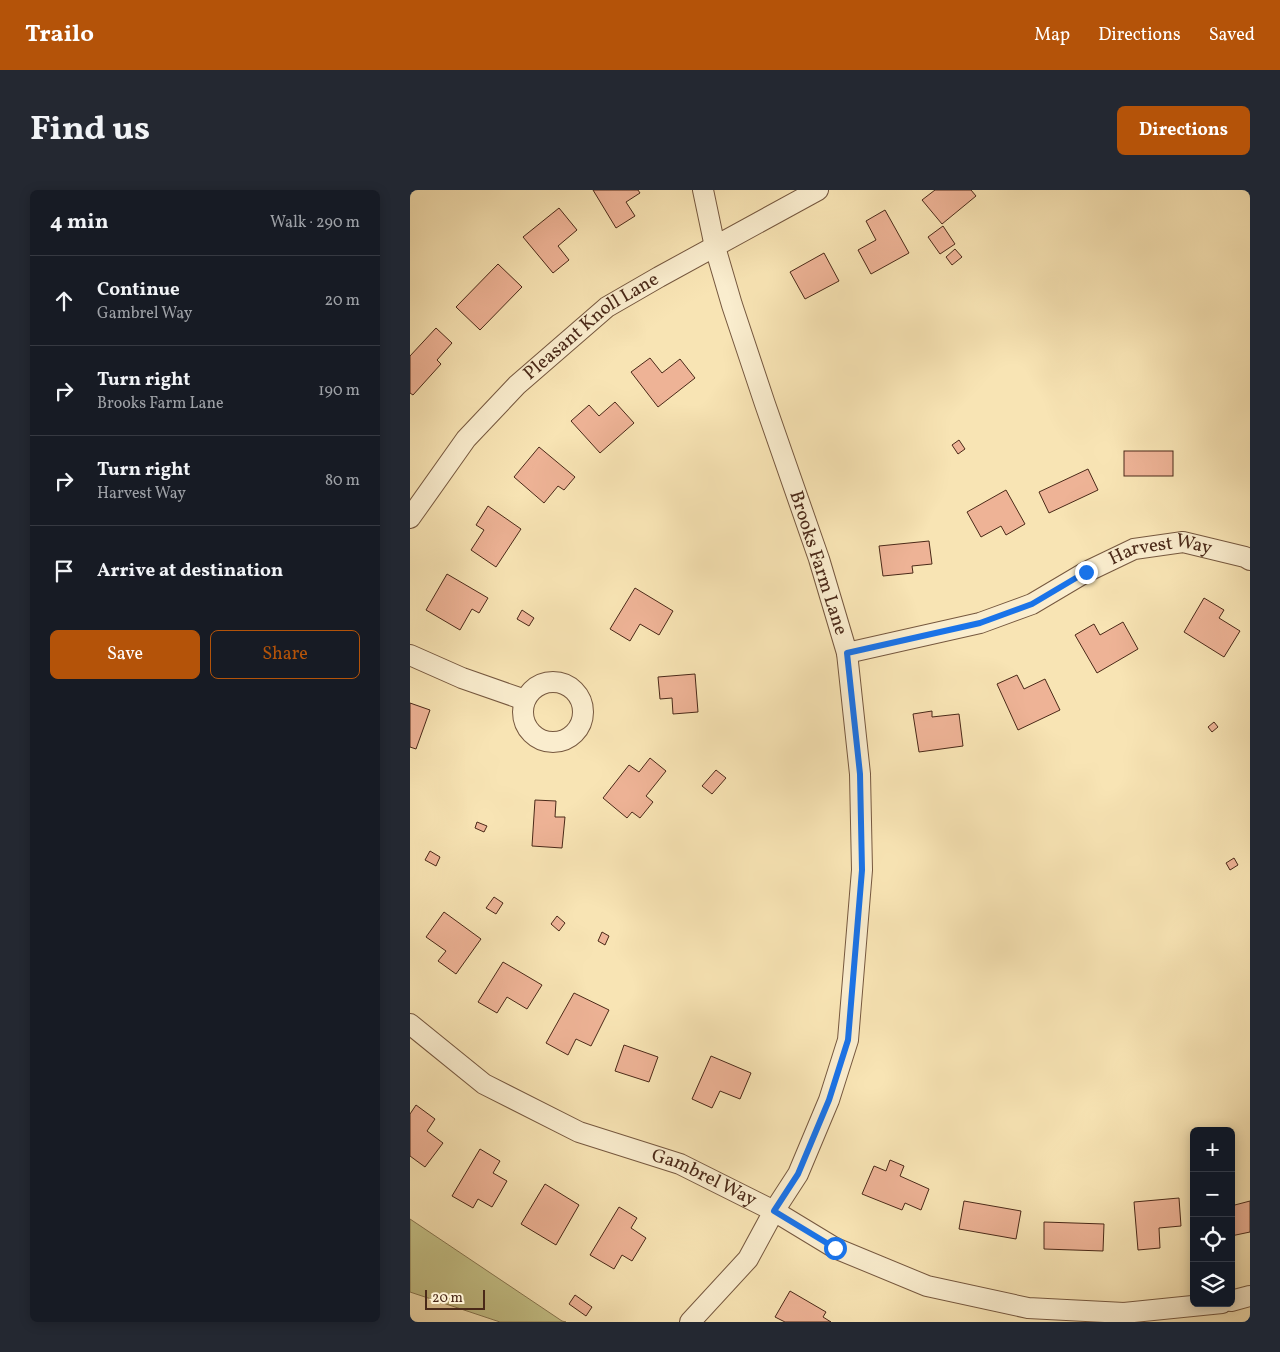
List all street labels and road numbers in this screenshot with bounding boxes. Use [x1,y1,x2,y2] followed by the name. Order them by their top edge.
[518,267,664,387] street label: Pleasant Knoll Lane
[782,488,854,638] street label: Brooks Farm Lane
[1104,528,1215,572] street label: Harvest Way
[648,1143,761,1213] street label: Gambrel Way

